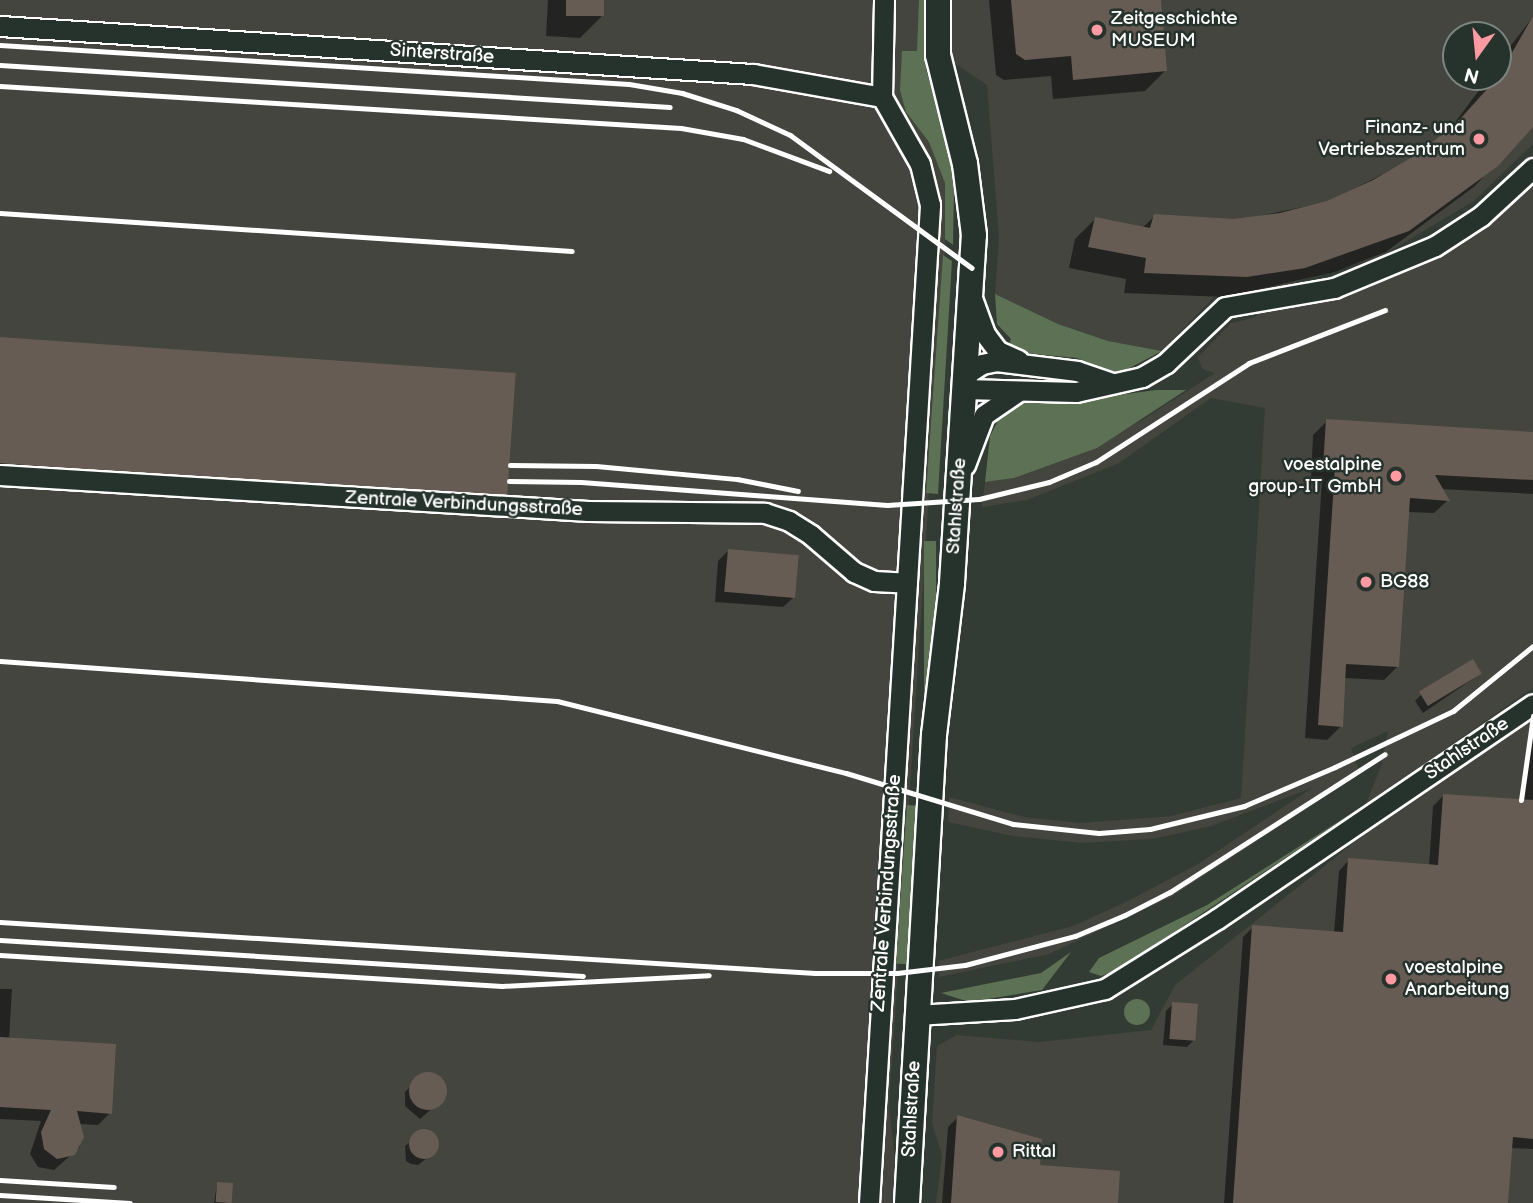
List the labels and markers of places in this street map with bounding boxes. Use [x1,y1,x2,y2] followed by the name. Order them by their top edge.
[1111,8,1238,52] place label: Zeitgeschichte MUSEUM
[1089,22,1105,38] marker: Zeitgeschichte MUSEUM
[1318,117,1465,161] place label: Finanz- und Vertriebszentrum
[1471,131,1487,147] marker: Finanz- und Vertriebszentrum
[1248,454,1382,498] place label: voestalpine group-IT GmbH
[1388,468,1404,484] marker: voestalpine group-IT GmbH
[1380,571,1429,593] place label: BG88
[1358,574,1374,590] marker: BG88
[1405,957,1509,1001] place label: voestalpine Anarbeitung
[1383,971,1399,987] marker: voestalpine Anarbeitung
[1012,1141,1056,1163] place label: Rittal
[990,1144,1006,1160] marker: Rittal

